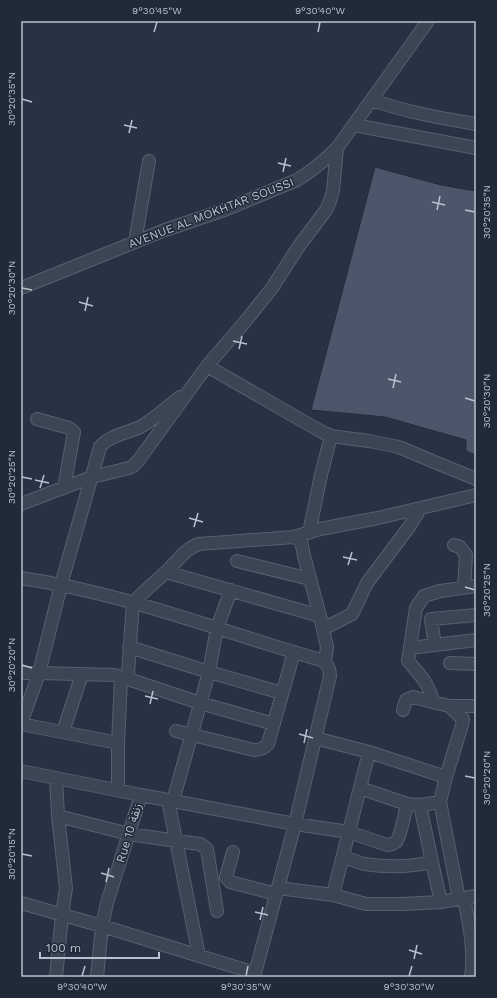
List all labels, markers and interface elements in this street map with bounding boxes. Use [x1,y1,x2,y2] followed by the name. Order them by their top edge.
[132,5,182,16] text: 9°30'45"W
[295,5,345,16] text: 9°30'40"W
[6,72,17,126] text: 30°20'35"N
[126,175,296,251] street label: AVENUE AL MOKHTAR SOUSSI
[481,185,492,239] text: 30°20'35"N
[6,261,17,315] text: 30°20'30"N
[481,374,492,428] text: 30°20'30"N
[6,450,17,504] text: 30°20'25"N
[481,563,492,617] text: 30°20'25"N
[6,638,17,692] text: 30°20'20"N
[481,751,492,805] text: 30°20'20"N
[113,802,145,864] street label: Rue 10 زنقة
[6,828,17,880] text: 30°20'15"N
[40,934,159,960] scale bar
[46,941,81,955] text: 100 m
[57,981,107,992] text: 9°30'40"W
[221,981,272,992] text: 9°30'35"W
[384,981,435,992] text: 9°30'30"W

